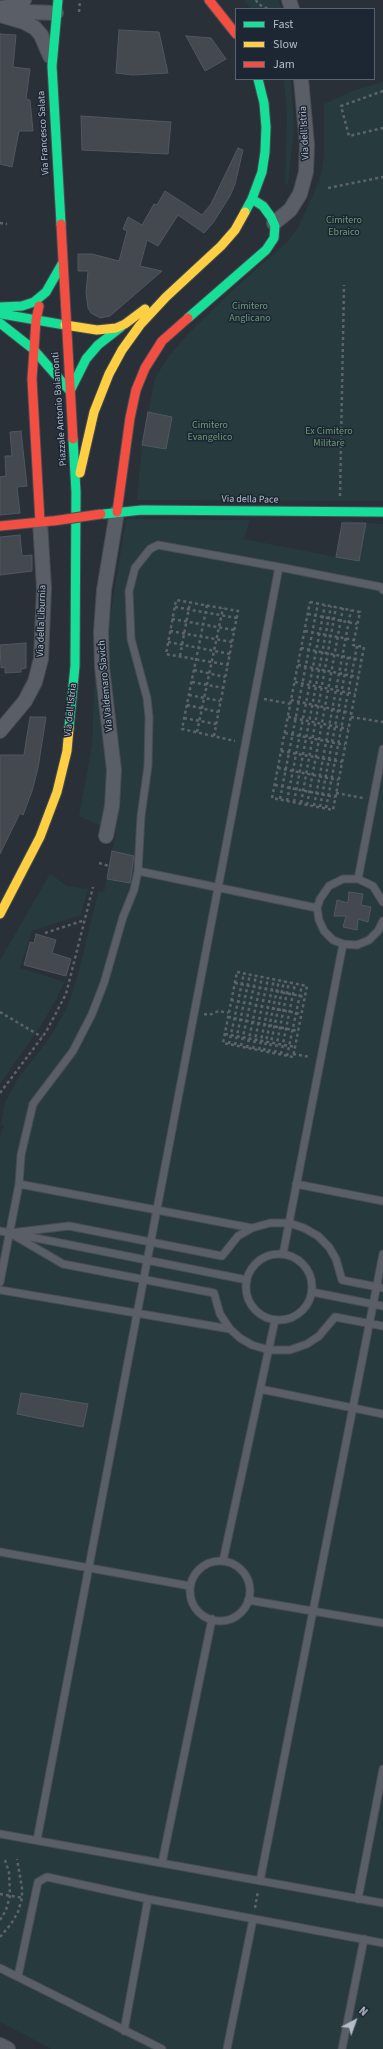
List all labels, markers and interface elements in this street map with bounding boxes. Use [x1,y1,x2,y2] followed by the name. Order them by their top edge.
[235,8,375,80] legend
[273,16,293,33] text: Fast
[273,36,298,53] text: Slow
[273,56,295,73] text: Jam
[36,91,52,175] street label: Via Francesco Salata
[298,106,312,160] street label: Via dell'Istria
[326,215,362,238] park label: Cimitero Ebraico
[229,301,271,324] park label: Cimitero Anglicano
[50,352,70,466] street label: Piazzale Antonio Baiamonti
[188,420,232,444] park label: Cimitero Evangelico
[305,426,353,450] park label: Ex Cimitero Militare
[221,494,279,506] street label: Via della Pace
[35,585,49,657] street label: Via della Liburnia
[96,640,116,732] street label: Via Valdemaro Slavich
[62,683,80,737] street label: Via dell'Istria
[335,2001,375,2041] north arrow
[356,2003,371,2020] text: N

